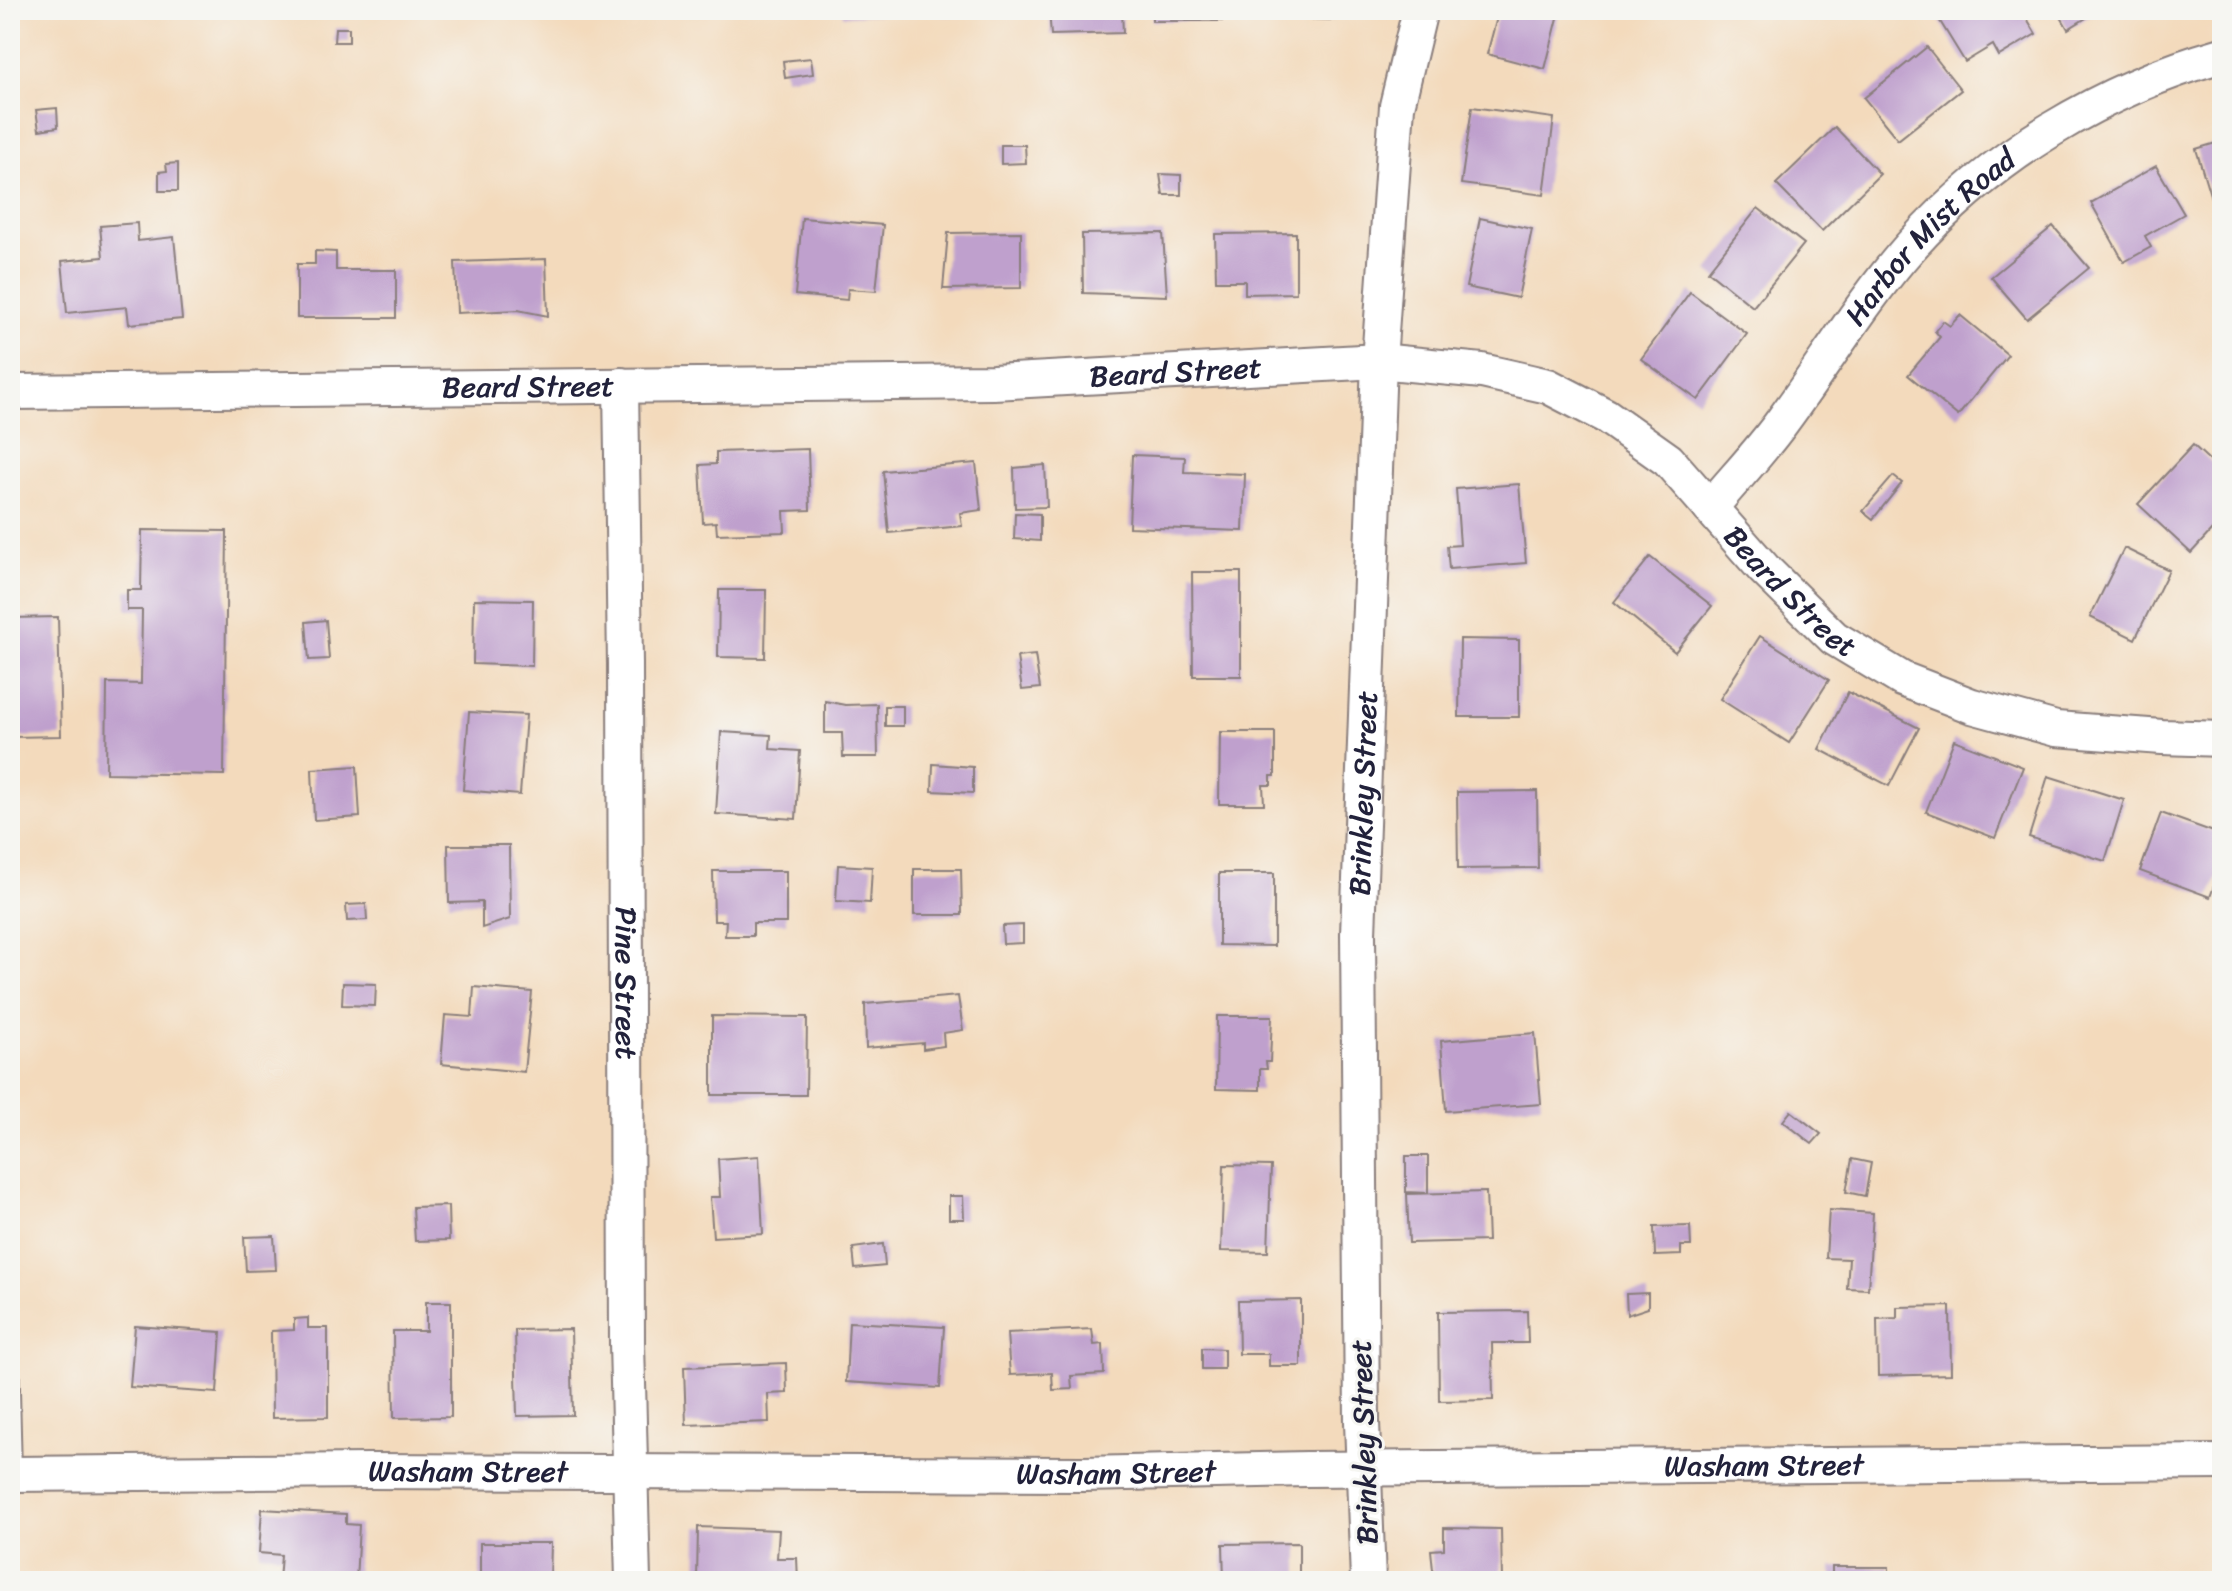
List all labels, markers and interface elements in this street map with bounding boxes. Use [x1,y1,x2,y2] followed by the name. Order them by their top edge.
[1830,133,2029,338] street label: Harbor Mist Road
[1088,340,1263,404] street label: Beard Street
[441,359,615,415] street label: Beard Street
[1710,512,1867,673] street label: Beard Street
[1332,690,1394,897] street label: Brinkley Street
[599,906,653,1060] street label: Pine Street
[1333,1339,1395,1545] street label: Brinkley Street
[1664,1438,1866,1493] street label: Washam Street
[368,1444,570,1499] street label: Washam Street
[1016,1444,1218,1501] street label: Washam Street

